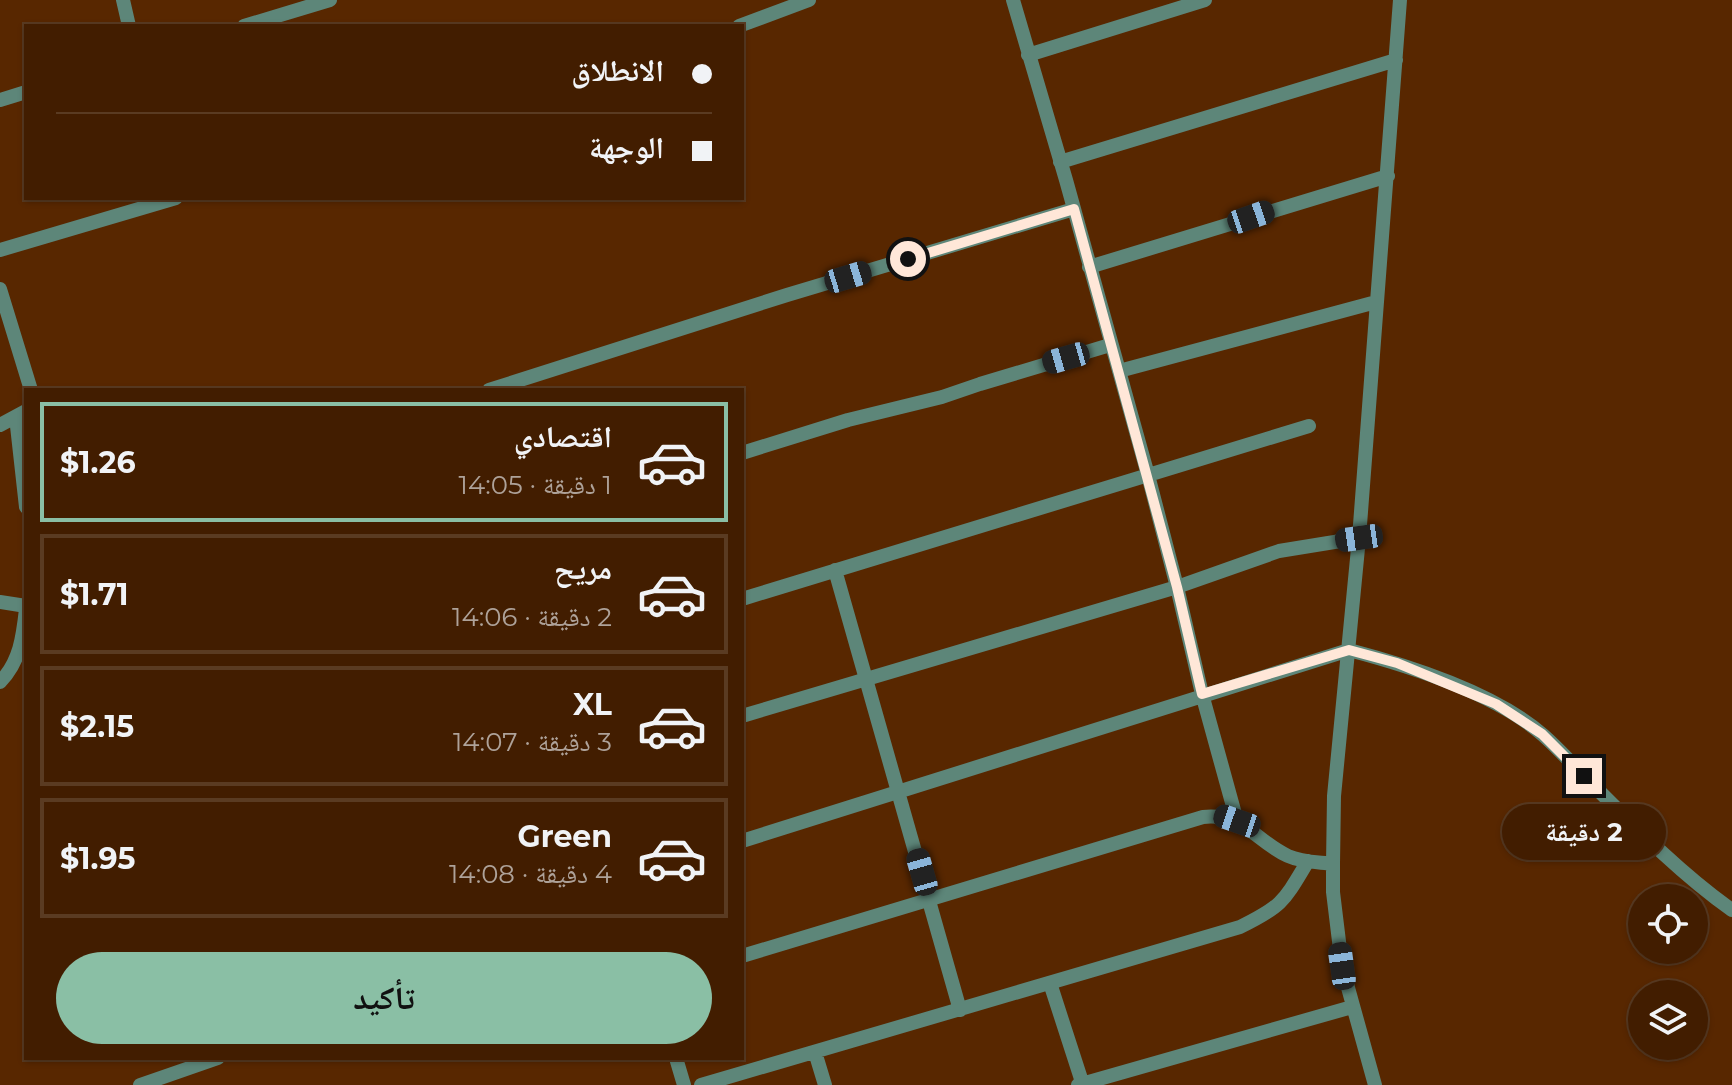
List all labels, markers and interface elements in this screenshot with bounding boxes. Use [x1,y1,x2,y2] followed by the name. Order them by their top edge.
[571,52,664,89] text: الانطلاق
[589,129,664,166] text: الوجهة
[1224,198,1278,236] car
[890,241,926,277] route start
[822,259,874,295] car
[1040,340,1092,376] car
[514,418,612,455] text: اقتصادي
[636,426,708,498] icon: car
[60,444,136,481] text: $1.26
[459,469,612,501] text: 1 دقيقة · 14:05
[1334,523,1384,553] car
[554,550,612,587] text: مريح
[636,558,708,630] icon: car
[60,576,129,613] text: $1.71
[452,601,612,633] text: 2 دقيقة · 14:06
[573,686,612,723] text: XL
[636,690,708,762] icon: car
[60,708,134,745] text: $2.15
[453,726,612,758] text: 3 دقيقة · 14:07
[1566,758,1602,794] route end
[1210,802,1264,840] car
[1502,804,1666,860] callout: 2 دقيقة
[1545,816,1623,848] text: 2 دقيقة
[518,818,612,855] text: Green
[636,822,708,894] icon: car
[60,840,135,877] text: $1.95
[904,846,940,898] car
[449,858,612,890] text: 4 دقيقة · 14:08
[1628,884,1708,1060] map controls
[1628,884,1708,964] button: locate
[1327,941,1357,991] car
[56,952,712,1044] button: تأكيد
[1628,980,1708,1060] button: layers

